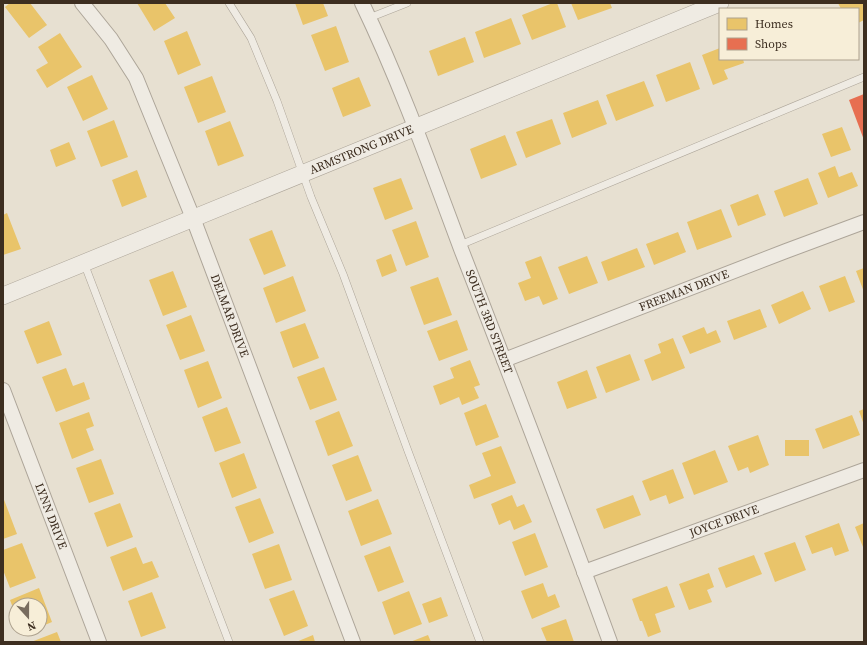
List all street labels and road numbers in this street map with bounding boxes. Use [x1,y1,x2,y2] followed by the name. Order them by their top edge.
[307,121,416,178] street label: ARMSTRONG DRIVE
[637,266,731,315] street label: FREEMAN DRIVE
[462,267,517,377] street label: SOUTH 3RD STREET
[207,272,253,359] street label: DELMAR DRIVE
[31,481,71,552] street label: LYNN DRIVE
[686,501,761,541] street label: JOYCE DRIVE

